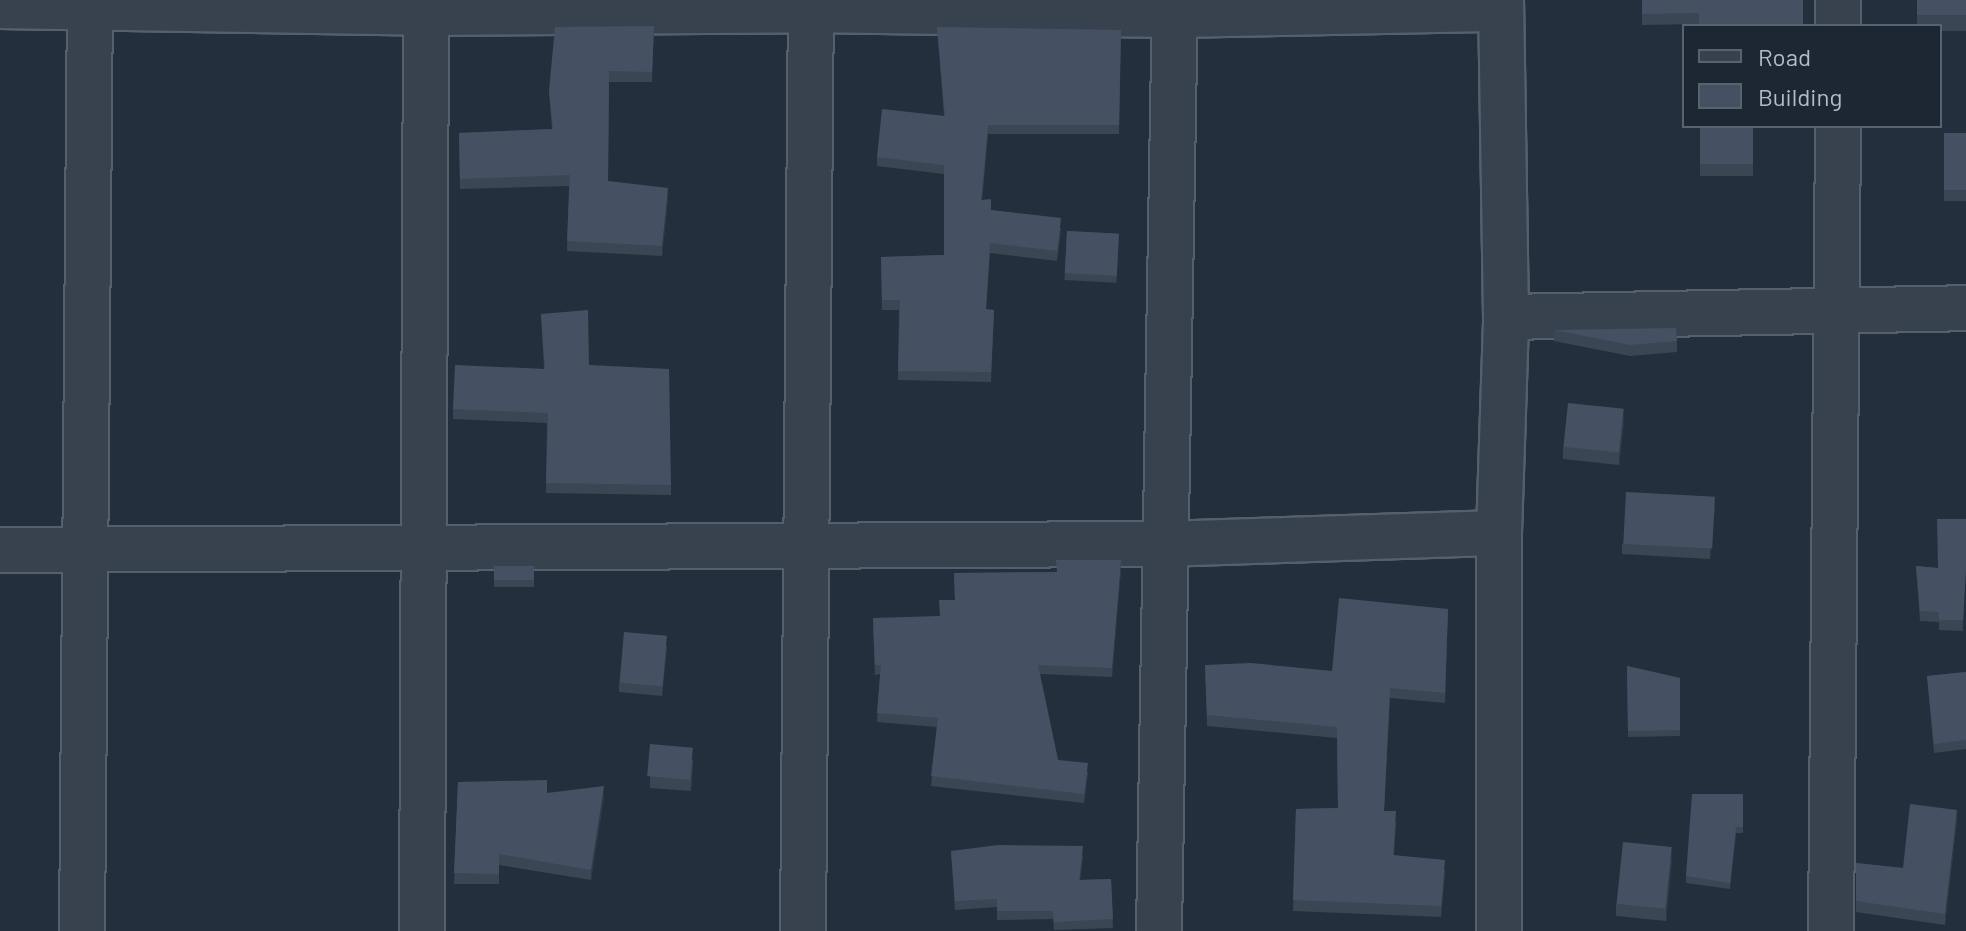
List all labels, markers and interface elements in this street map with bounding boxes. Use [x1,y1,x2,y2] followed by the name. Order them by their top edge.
[1682,24,1942,128] legend
[1758,42,1811,71] text: Road
[1758,82,1842,111] text: Building

